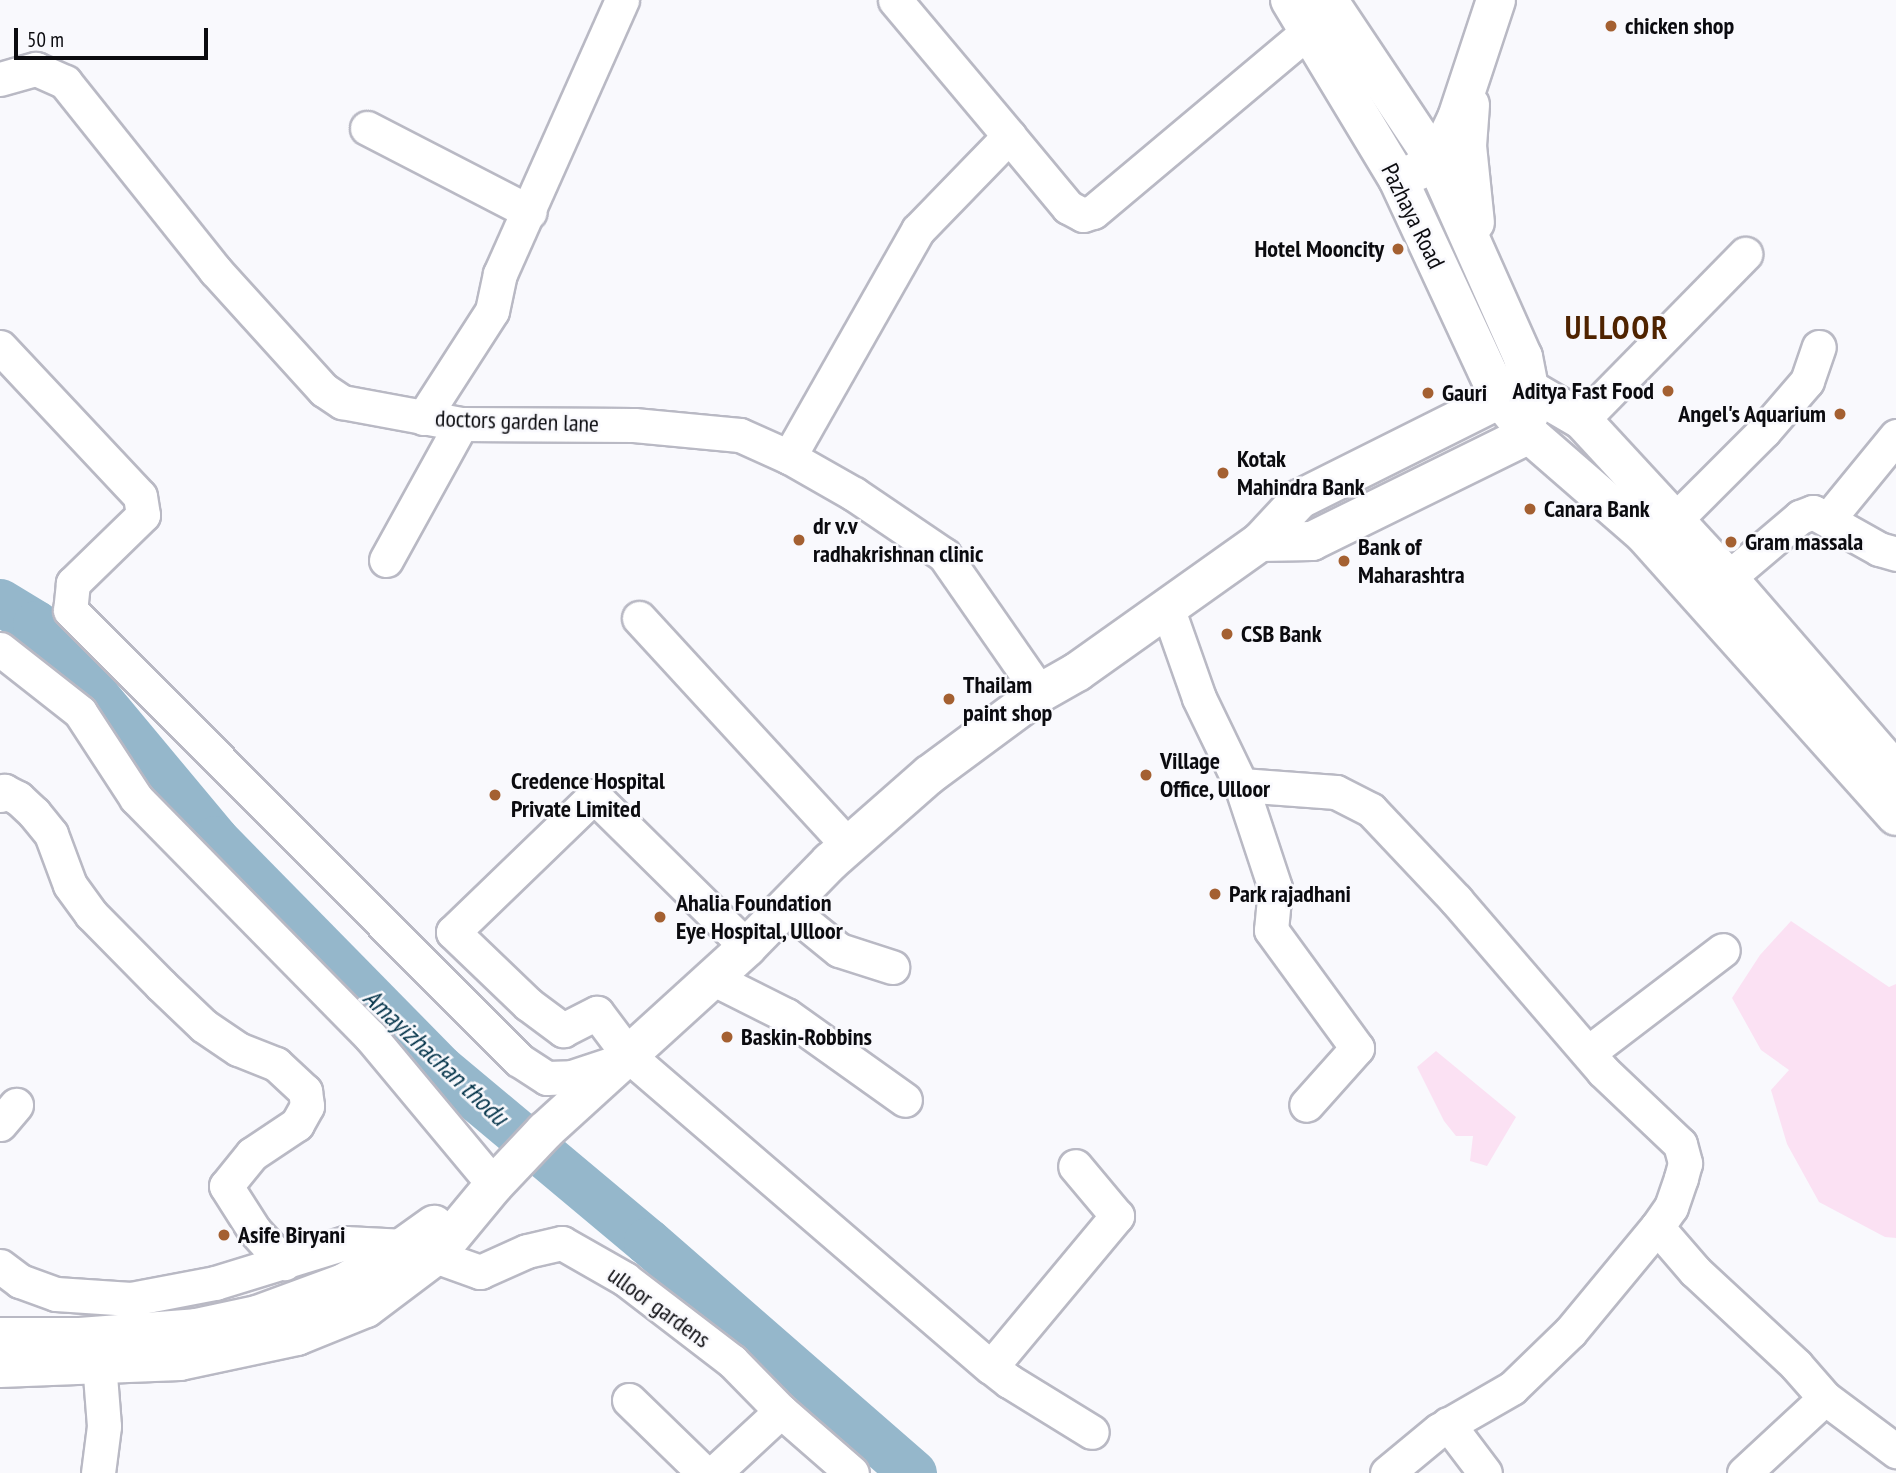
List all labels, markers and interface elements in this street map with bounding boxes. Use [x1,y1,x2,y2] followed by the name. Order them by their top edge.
[1625,12,1734,40] place label: chicken shop
[18,14,212,58] scale bar
[1603,18,1619,34] marker: chicken shop
[27,26,64,53] text: 50 m
[1375,159,1451,273] street label: Pazhaya Road
[1255,235,1384,263] place label: Hotel Mooncity
[1390,241,1406,257] marker: Hotel Mooncity
[1565,308,1669,346] district label: ULLOOR
[1513,377,1654,405] place label: Aditya Fast Food
[1442,379,1487,407] place label: Gauri
[1660,383,1676,399] marker: Aditya Fast Food
[1420,385,1436,401] marker: Gauri
[1677,400,1826,428] place label: Angel's Aquarium
[435,404,599,438] street label: doctors garden lane
[1832,406,1848,422] marker: Angel's Aquarium
[1237,445,1365,501] place label: Kotak Mahindra Bank
[1215,465,1231,481] marker: Kotak Mahindra Bank
[1544,495,1650,523] place label: Canara Bank
[1522,501,1538,517] marker: Canara Bank
[813,512,983,568] place label: dr v.v radhakrishnan clinic
[1745,528,1863,556] place label: Gram massala
[791,532,807,548] marker: dr v.v radhakrishnan clinic
[1358,533,1465,589] place label: Bank of Maharashtra
[1723,534,1739,550] marker: Gram massala
[1336,553,1352,569] marker: Bank of Maharashtra
[1241,620,1322,648] place label: CSB Bank
[1219,626,1235,642] marker: CSB Bank
[963,671,1052,727] place label: Thailam paint shop
[941,691,957,707] marker: Thailam paint shop
[1160,747,1272,803] place label: Village Office, Ulloor
[511,767,665,823] place label: Credence Hospital Private Limited
[1138,767,1154,783] marker: Village Office, Ulloor
[485,785,505,805] marker: Credence Hospital Private Limited
[1229,880,1351,908] place label: Park rajadhani
[1207,886,1223,902] marker: Park rajadhani
[676,889,844,945] place label: Ahalia Foundation Eye Hospital, Ulloor
[650,907,670,927] marker: Ahalia Foundation Eye Hospital, Ulloor
[357,982,515,1132] water label: Amayizhachan thodu
[741,1023,872,1051] place label: Baskin-Robbins
[719,1029,735,1045] marker: Baskin-Robbins
[238,1221,345,1249] place label: Asife Biryani
[216,1227,232,1243] marker: Asife Biryani
[602,1260,716,1354] street label: ulloor gardens

